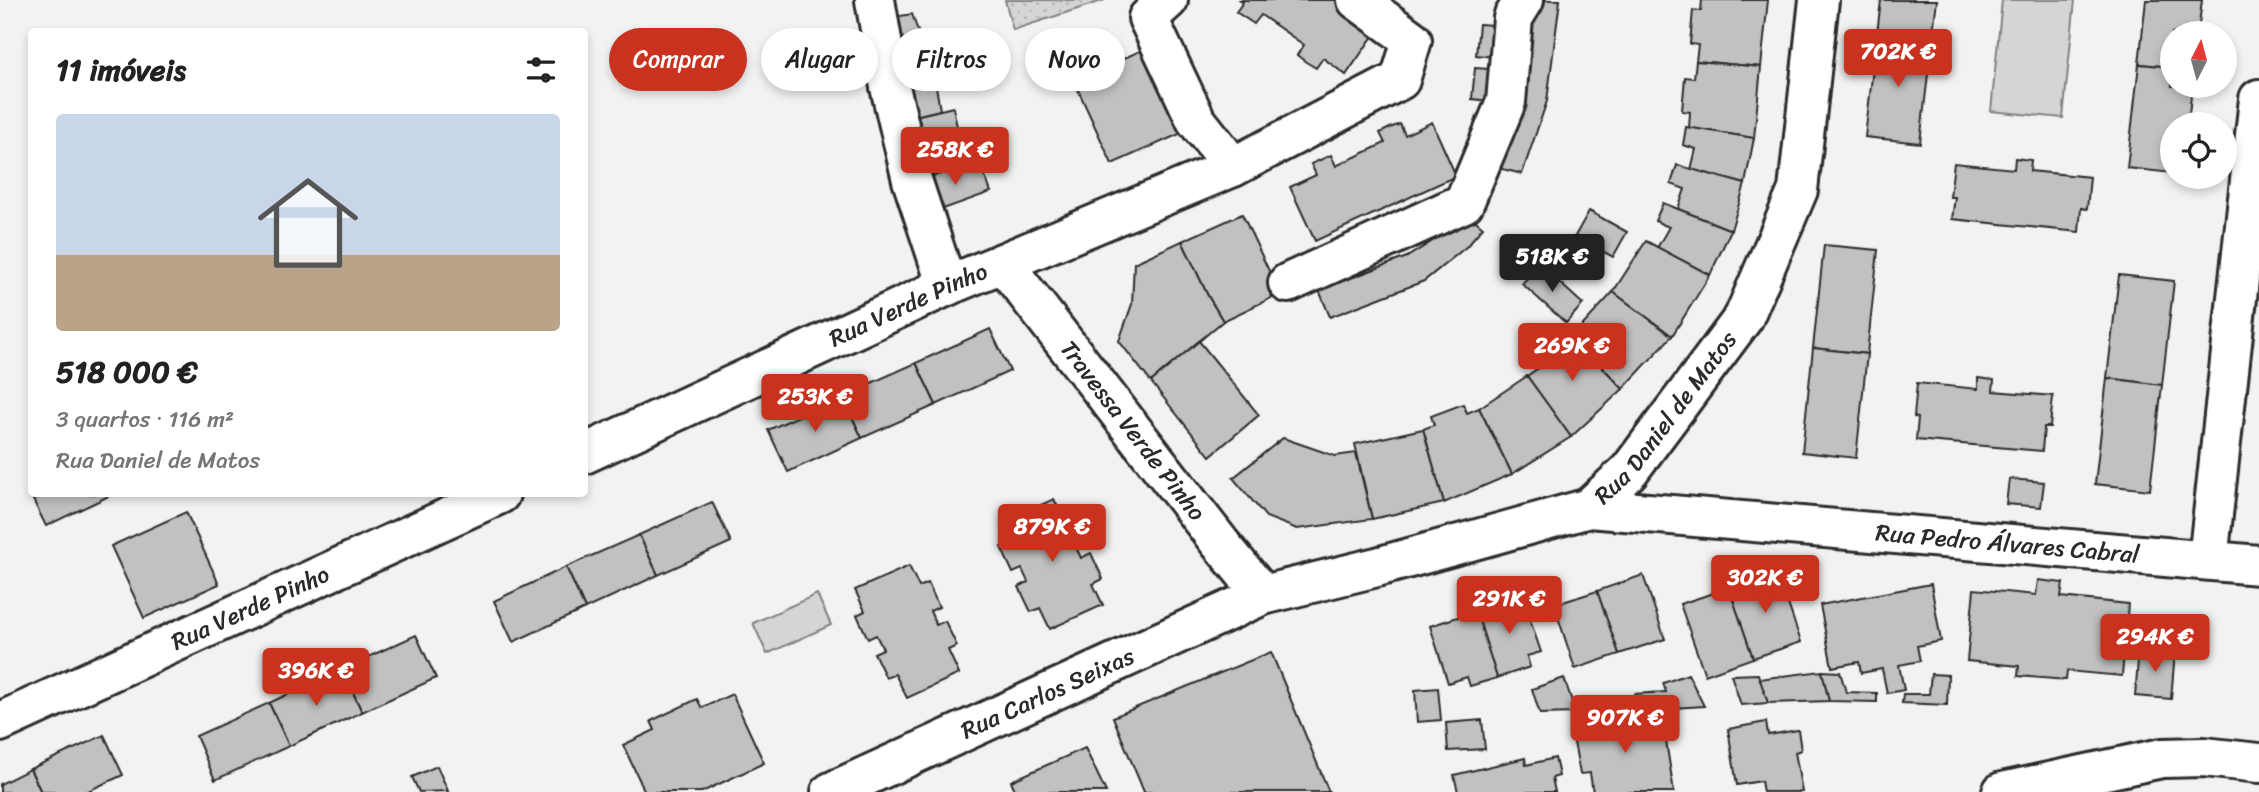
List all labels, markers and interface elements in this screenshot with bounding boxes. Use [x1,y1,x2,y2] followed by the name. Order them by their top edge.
[2160,21,2236,98] north arrow
[2160,21,2237,189] map controls
[609,28,747,91] chip: Comprar
[761,28,878,91] chip: Alugar
[892,28,1011,91] chip: Filtros
[1025,28,1125,91] chip: Novo
[1841,29,1955,89] pin: 702K €
[1860,31,1936,72] text: 702K €
[56,43,186,97] text: 11 imóveis
[522,51,560,89] icon: filters
[2160,112,2237,189] button: locate
[898,128,1012,187] pin: 258K €
[917,129,993,170] text: 258K €
[245,160,371,286] icon: home
[1495,234,1609,294] pin: 518K €
[1515,236,1589,277] text: 518K €
[822,250,994,359] street label: Rua Verde Pinho
[1584,322,1748,515] street label: Rua Daniel de Matos
[1515,324,1629,383] pin: 269K €
[1534,325,1610,366] text: 269K €
[1049,331,1217,530] street label: Travessa Verde Pinho
[56,345,198,399] text: 518 000 €
[758,374,872,434] pin: 253K €
[777,376,853,417] text: 253K €
[56,399,234,440] text: 3 quartos · 116 m²
[56,440,260,481] text: Rua Daniel de Matos
[995,504,1109,564] pin: 879K €
[1014,506,1090,547] text: 879K €
[1874,511,2142,576] street label: Rua Pedro Álvares Cabral
[164,553,337,662] street label: Rua Verde Pinho
[1708,556,1822,615] pin: 302K €
[1727,557,1803,598] text: 302K €
[1452,576,1566,636] pin: 291K €
[1473,578,1545,619] text: 291K €
[2098,614,2212,674] pin: 294K €
[2116,616,2194,657] text: 294K €
[954,635,1141,751] street label: Rua Carlos Seixas
[259,648,373,708] pin: 396K €
[278,650,354,691] text: 396K €
[1568,696,1682,755] pin: 907K €
[1586,697,1664,738] text: 907K €

